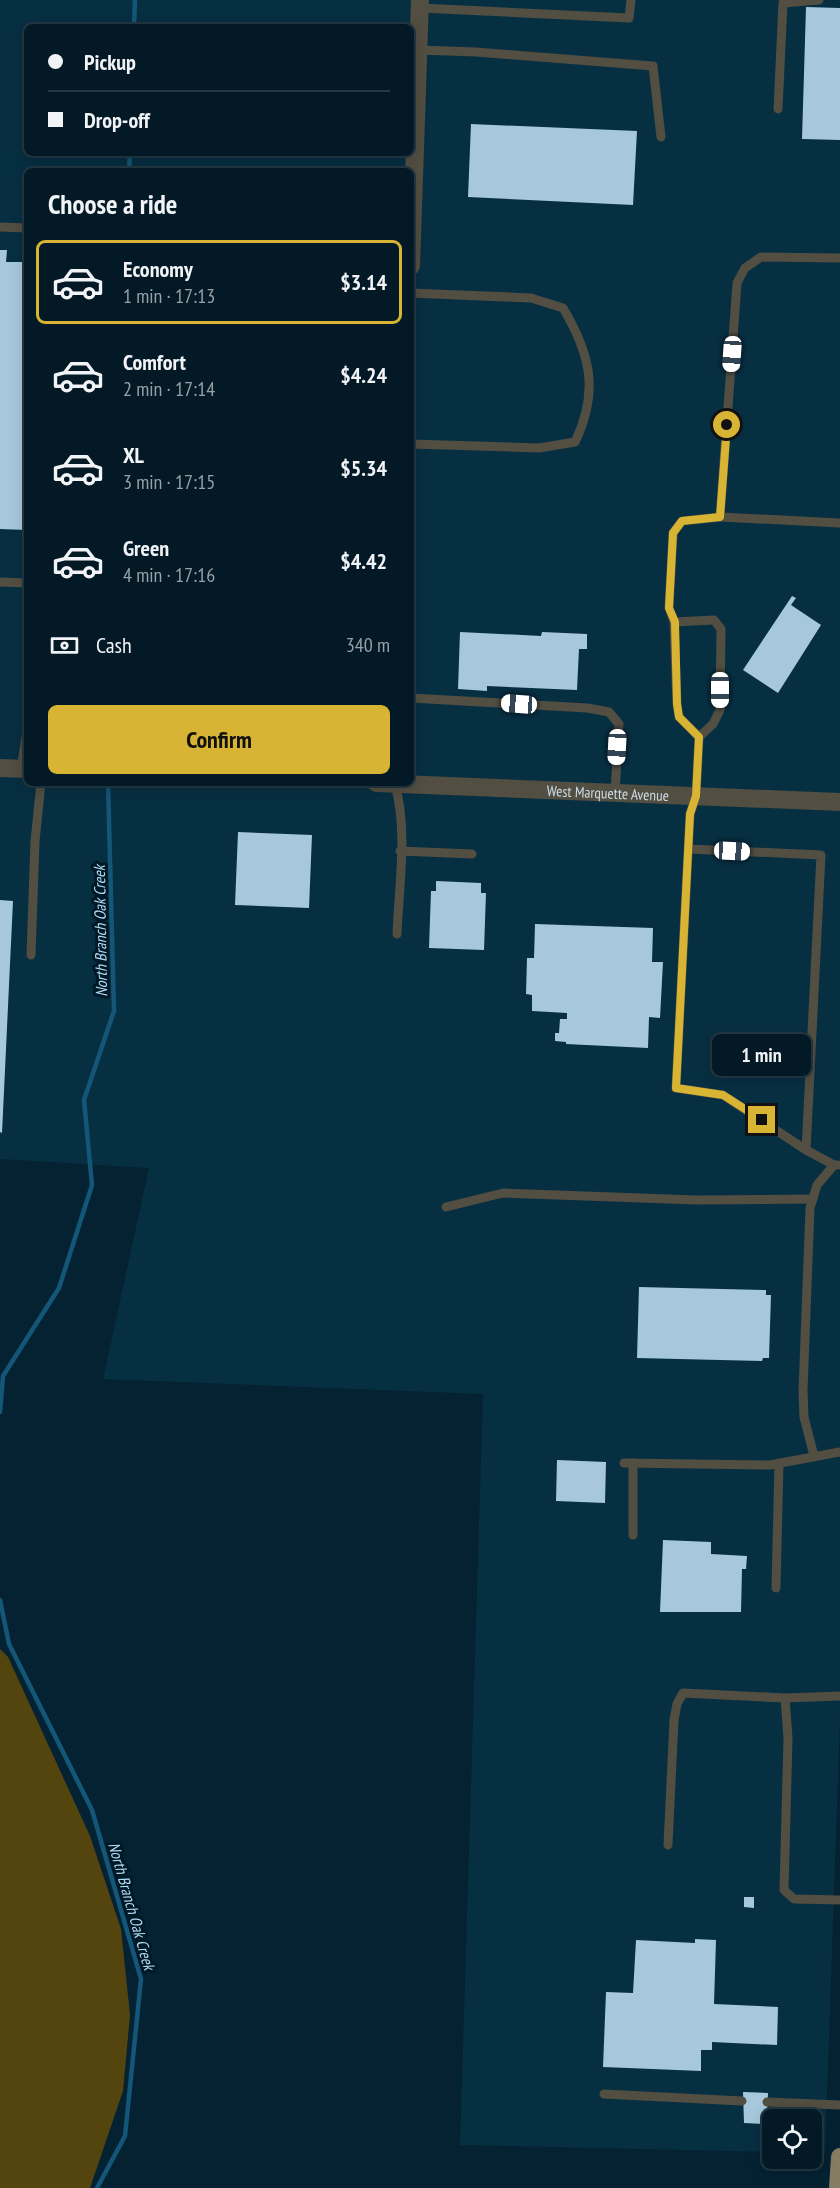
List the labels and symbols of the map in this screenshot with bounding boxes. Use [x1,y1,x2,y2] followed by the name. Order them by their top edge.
[722,335,742,373] car
[713,411,740,438] route start
[711,672,729,708] car
[500,694,538,714] car
[607,729,627,765] car
[546,781,669,804] street label: West Marquette Avenue
[714,841,750,861] car
[89,863,111,997] water label: North Branch Oak Creek
[712,1033,812,1075] callout: 1 min
[748,1106,775,1133] route end
[104,1840,160,1974] water label: North Branch Oak Creek

